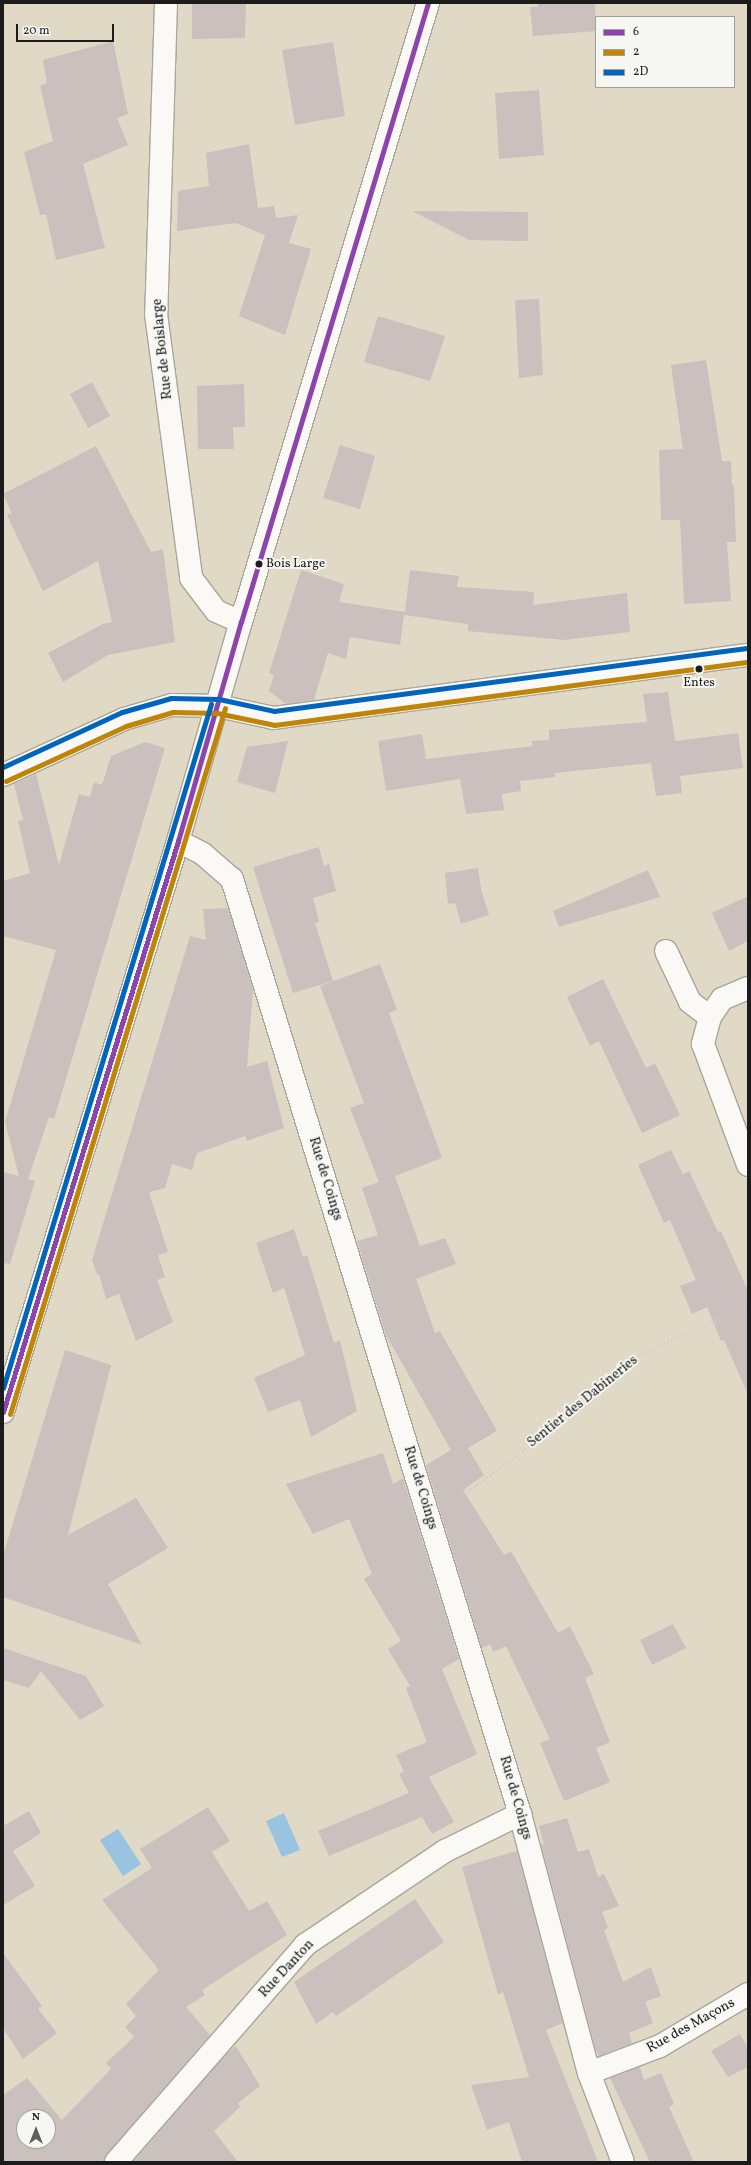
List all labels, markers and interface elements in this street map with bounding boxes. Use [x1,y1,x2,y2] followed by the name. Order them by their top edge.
[18,16,116,42] scale bar
[595,16,735,88] legend
[23,23,50,39] text: 20 m
[633,24,639,40] text: 6
[633,44,639,60] text: 2
[633,64,648,80] text: 2D
[149,298,177,400] street label: Rue de Boislarge
[266,556,325,572] place label: Bois Large
[254,559,264,569] marker: Bois Large
[694,664,704,674] marker: Entes
[683,675,715,691] place label: Entes
[304,1135,346,1223] street label: Rue de Coings
[524,1352,642,1452] street label: Sentier des Dabineries
[399,1444,441,1532] street label: Rue de Coings
[495,1754,535,1842] street label: Rue de Coings
[256,1937,318,2001] street label: Rue Danton
[644,1995,738,2057] street label: Rue des Maçons
[16,2109,56,2149] north arrow
[32,2110,40,2125] text: N

